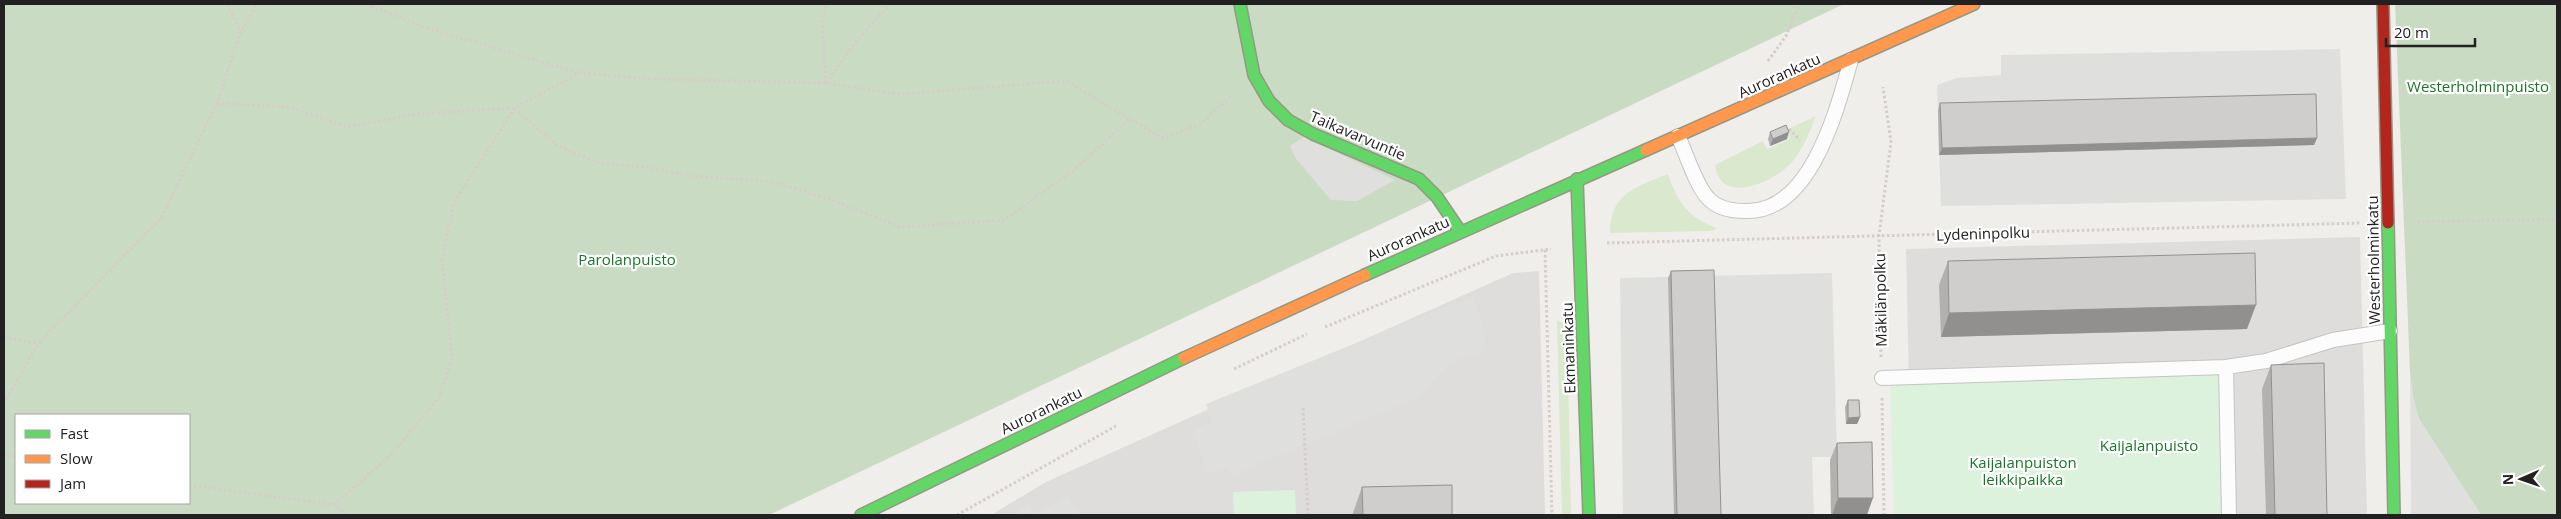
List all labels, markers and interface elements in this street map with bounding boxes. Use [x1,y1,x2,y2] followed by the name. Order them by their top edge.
[2386,15,2475,47] scale bar
[2394,22,2429,42] text: 20 m
[1735,48,1823,102] street label: Aurorankatu
[2407,76,2549,96] park label: Westerholminpuisto
[1307,106,1409,164] street label: Taikavarvuntie
[2362,195,2384,325] street label: Westerholminkatu
[1364,211,1452,265] street label: Aurorankatu
[1936,221,2030,245] street label: Lydeninpolku
[578,249,676,269] park label: Parolanpuisto
[1869,253,1891,347] street label: Mäkilänpolku
[1556,302,1580,394] street label: Ekmaninkatu
[997,382,1085,438] street label: Aurorankatu
[15,414,190,504] legend
[60,423,89,443] text: Fast
[2100,435,2198,455] park label: Kaijalanpuisto
[60,448,93,468] text: Slow
[1969,452,2077,489] park label: Kaijalanpuiston leikkipaikka
[2496,454,2546,504] north arrow
[58,473,86,493] text: Jam
[2498,473,2517,485] text: N

